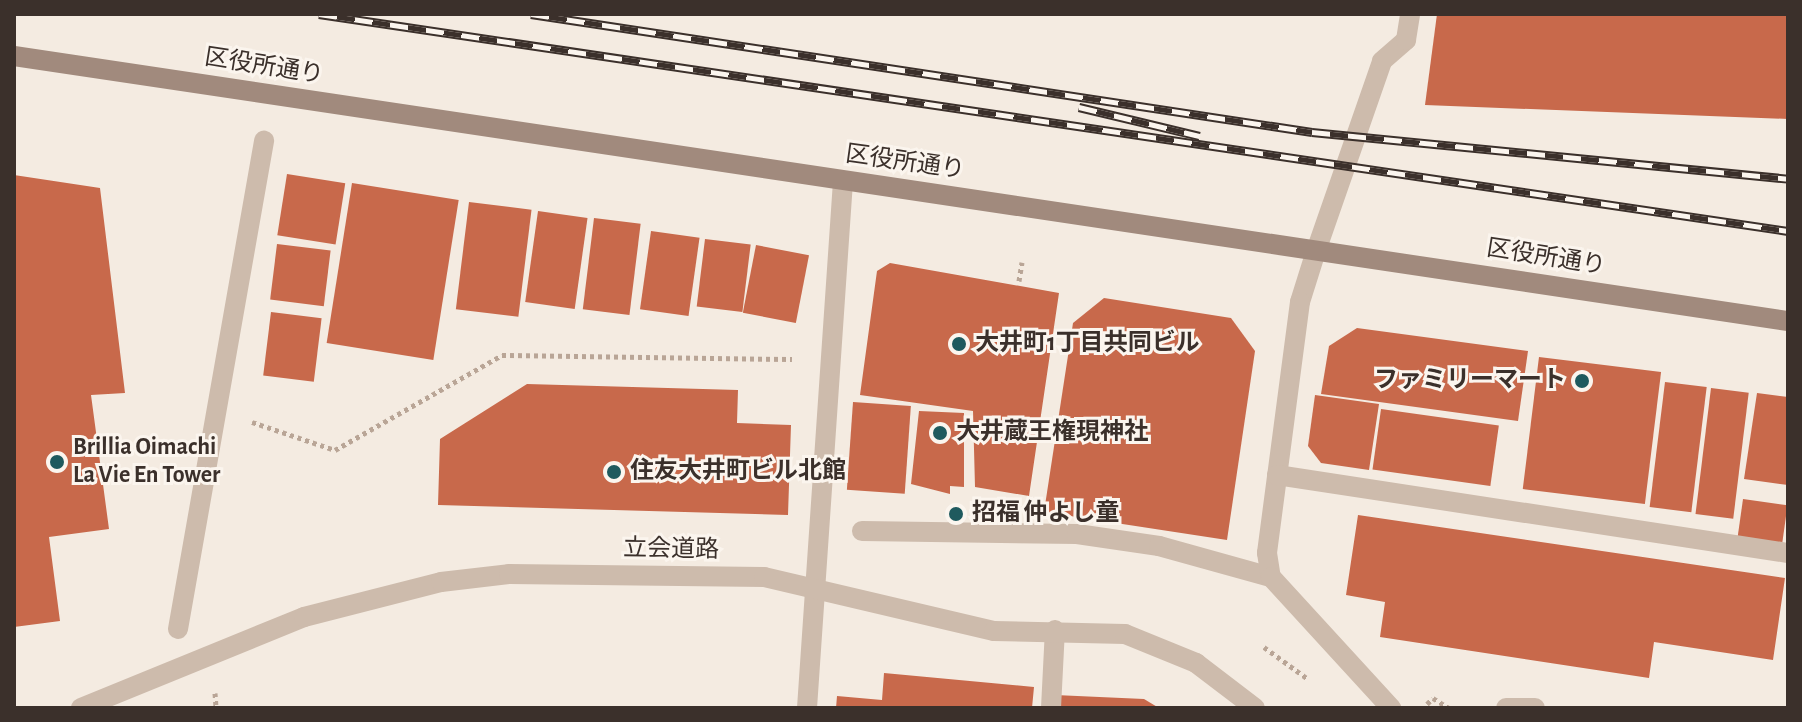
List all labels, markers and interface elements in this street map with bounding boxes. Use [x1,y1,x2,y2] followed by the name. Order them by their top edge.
[202,43,326,91] street label: 区役所通り
[844,140,966,186] street label: 区役所通り
[1484,234,1608,282] street label: 区役所通り
[975,330,1200,358] place label: 大井町1丁目共同ビル
[950,335,968,353] marker: 大井町1丁目共同ビル
[1374,367,1566,395] place label: ファミリーマート
[1573,372,1591,390] marker: ファミリーマート
[956,419,1148,447] place label: 大井蔵王権現神社
[931,424,949,442] marker: 大井蔵王権現神社
[73,434,220,490] place label: Brillia Oimachi La Vie En Tower
[48,453,66,471] marker: Brillia Oimachi La Vie En Tower
[630,458,846,486] place label: 住友大井町ビル北館
[605,463,623,481] marker: 住友大井町ビル北館
[972,500,1120,528] place label: 招福 仲よし童
[947,505,965,523] marker: 招福 仲よし童
[623,535,719,565] street label: 立会道路

